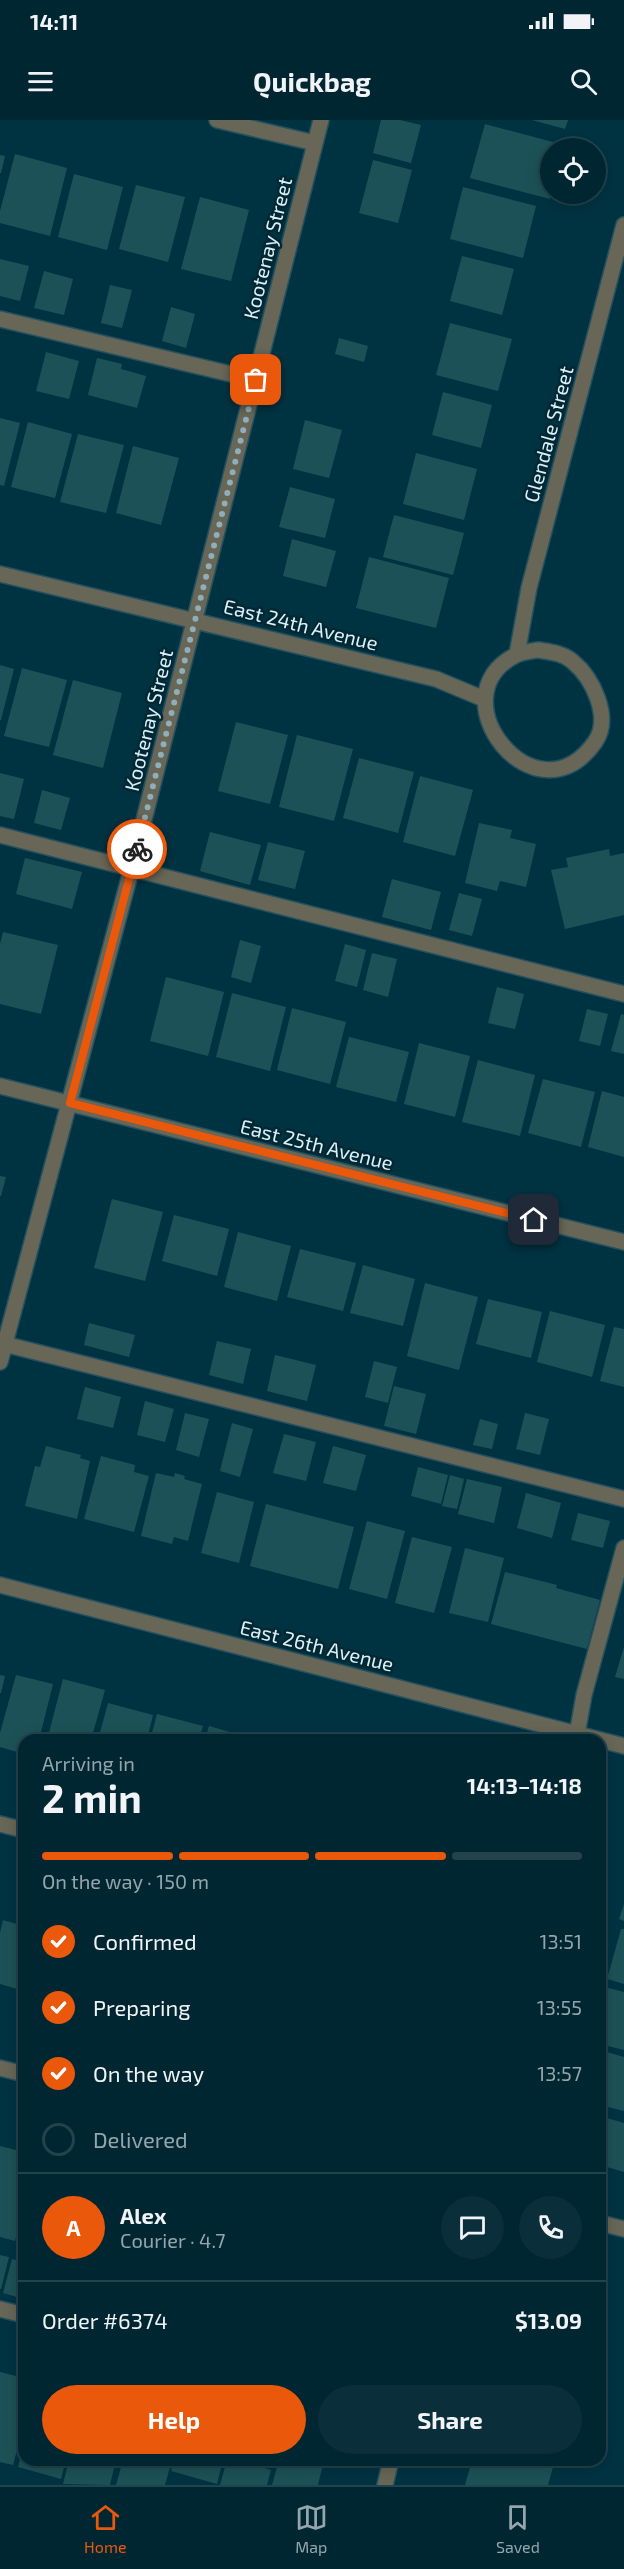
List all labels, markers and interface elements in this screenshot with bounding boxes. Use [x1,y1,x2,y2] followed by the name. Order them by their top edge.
[30,8,78,34] text: 14:11
[24,65,57,98] icon: menu
[253,65,371,97] text: Quickbag
[567,65,600,98] icon: search
[540,138,606,204] map controls
[540,138,606,204] button: locate
[238,174,296,321] street label: Kootenay Street
[230,354,281,405] pin
[239,363,272,396] icon: bag
[518,363,578,505] street label: Glendale Street
[221,593,381,655] street label: East 24th Avenue
[119,646,177,793] street label: Kootenay Street
[107,819,167,879] courier
[121,833,154,866] icon: bike
[238,1113,396,1175] street label: East 25th Avenue
[508,1194,559,1245] pin
[517,1203,550,1236] icon: home
[238,1614,396,1676] street label: East 26th Avenue
[42,1751,135,1775] text: Arriving in
[467,1772,582,1798] text: 14:13–14:18
[42,1774,142,1821] text: 2 min
[42,1869,209,1893] text: On the way · 150 m
[42,1925,75,1958] icon: check
[93,1928,197,1954] text: Confirmed
[540,1929,582,1953] text: 13:51
[42,1991,75,2024] icon: check
[93,1994,191,2020] text: Preparing
[537,1995,582,2019] text: 13:55
[42,2057,75,2090] icon: check
[93,2060,204,2086] text: On the way
[537,2061,582,2085] text: 13:57
[93,2126,188,2152] text: Delivered
[441,2196,504,2259] button: chat
[519,2196,582,2259] button: phone
[120,2202,166,2228] text: Alex
[66,2214,81,2240] text: A
[120,2228,226,2252] text: Courier · 4.7
[42,2307,168,2333] text: Order #6374
[515,2307,582,2333] text: $13.09
[42,2385,306,2454] button: Help
[318,2385,582,2454] button: Share
[84,2501,127,2556] tab: Home
[295,2501,328,2556] tab: Map
[496,2501,540,2556] tab: Saved

